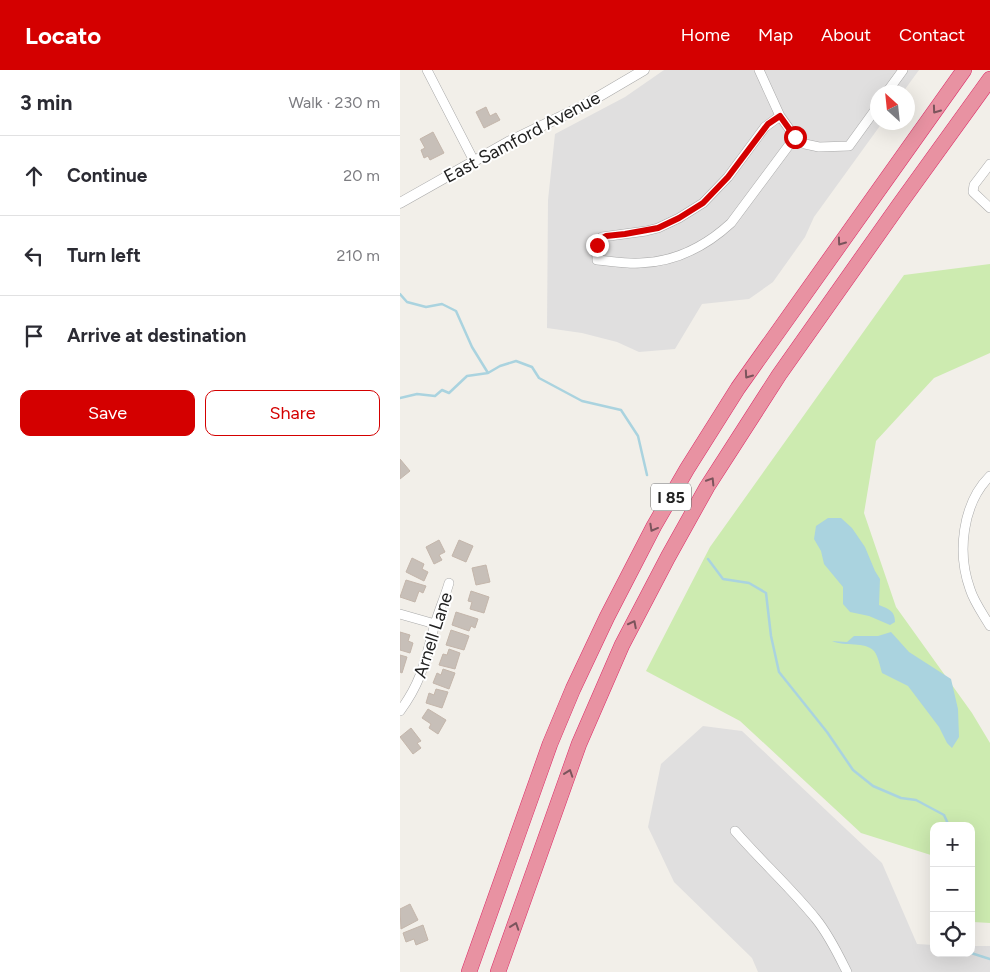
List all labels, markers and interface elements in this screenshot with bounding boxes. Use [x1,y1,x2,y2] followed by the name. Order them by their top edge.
[25,21,101,50] text: Locato
[681,24,730,46] text: Home
[758,24,793,46] text: Map
[821,24,871,46] text: About
[899,24,965,46] text: Contact
[870,85,915,130] north arrow
[440,86,604,188] street label: East Samford Avenue
[20,90,72,115] text: 3 min
[288,93,380,112] text: Walk · 230 m
[933,104,942,114] one-way arrow
[784,126,807,149] route start
[20,162,48,190] icon: ahead
[67,164,147,187] text: Continue
[343,166,380,185] text: 20 m
[586,234,609,257] route end
[839,236,847,245] one-way arrow
[20,242,48,270] icon: left
[67,244,141,267] text: Turn left
[337,246,380,265] text: 210 m
[20,322,48,350] icon: arrive
[67,324,246,347] text: Arrive at destination
[745,369,754,379] one-way arrow
[20,390,195,436] button: Save
[205,390,380,436] button: Share
[705,478,715,487] one-way arrow
[651,484,691,511] road number: I 85
[649,522,659,531] one-way arrow
[409,589,457,681] street label: Arnell Lane
[627,620,637,629] one-way arrow
[563,769,573,778] one-way arrow
[930,822,975,957] map controls
[930,822,975,867] button: +
[930,867,975,912] button: −
[930,912,975,957] button: locate
[509,922,519,931] one-way arrow

